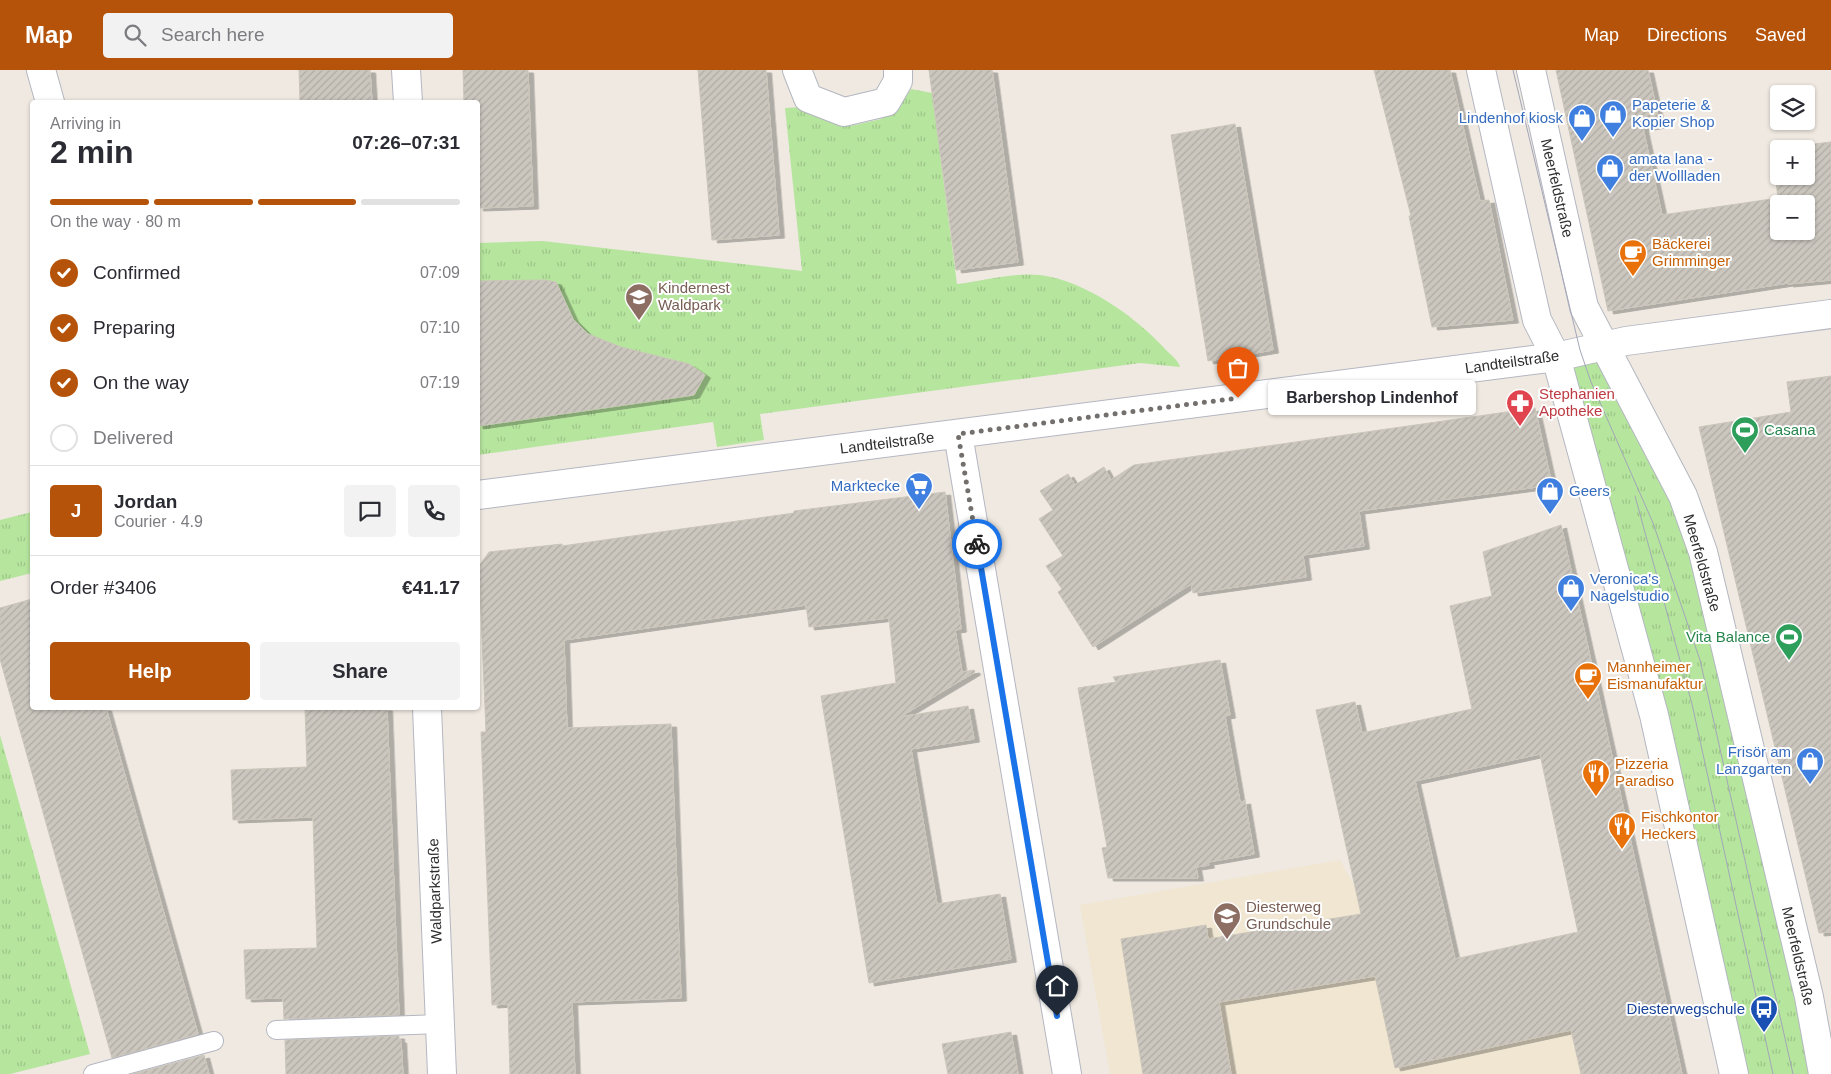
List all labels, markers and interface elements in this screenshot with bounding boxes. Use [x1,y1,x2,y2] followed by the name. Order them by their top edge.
[103,13,453,58] search box
[25,21,73,48] text: Map
[121,21,149,49] icon: search
[161,24,265,45] text: Search here
[1584,25,1619,45] text: Map
[1647,25,1727,45] text: Directions
[1755,25,1806,45] text: Saved
[1770,85,1815,240] map controls
[1770,85,1815,130] button: layers
[1632,96,1715,130] place label: Papeterie & Kopier Shop
[1598,99,1628,138] shop icon: Papeterie & Kopier Shop
[1567,103,1597,142] shop icon: Lindenhof kiosk
[1459,109,1563,126] place label: Lindenhof kiosk
[50,115,121,132] text: Arriving in
[352,132,460,153] text: 07:26–07:31
[50,134,134,170] text: 2 min
[1538,137,1577,239] street label: Meerfeldstraße
[1770,140,1815,185] button: +
[1629,150,1720,184] place label: amata lana - der Wollladen
[1595,153,1625,192] shop icon: amata lana - der Wollladen
[1770,195,1815,240] button: −
[50,213,181,230] text: On the way · 80 m
[1652,235,1730,269] place label: Bäckerei Grimminger
[1618,238,1648,277] cafe icon: Bäckerei Grimminger
[50,259,78,287] icon: check
[93,262,181,283] text: Confirmed
[420,264,460,281] text: 07:09
[658,279,731,313] place label: Kindernest Waldpark
[624,282,654,321] school or university icon: Kindernest Waldpark
[50,314,78,342] icon: check
[93,317,175,338] text: Preparing
[420,319,460,336] text: 07:10
[1464,346,1560,377] street label: Landteilstraße
[1217,347,1259,398] pin
[1224,354,1252,382] icon: bag
[50,369,78,397] icon: check
[93,372,189,393] text: On the way
[420,374,460,391] text: 07:19
[1268,380,1476,416] callout: Barbershop Lindenhof
[1539,385,1615,419] place label: Stephanien Apotheke
[1505,388,1535,427] pharmacy icon: Stephanien Apotheke
[1286,389,1458,406] text: Barbershop Lindenhof
[1730,415,1760,454] sports icon: Casana
[1764,421,1816,438] place label: Casana
[93,427,173,448] text: Delivered
[839,428,935,457] street label: Landteilstraße
[904,471,934,510] supermarket icon: Marktecke
[1535,476,1565,515] shop icon: Geers
[831,477,900,494] place label: Marktecke
[1569,482,1610,499] place label: Geers
[344,485,396,537] button: chat
[408,485,460,537] button: phone
[114,491,177,512] text: Jordan
[71,500,81,521] text: J
[1680,512,1725,614] street label: Meerfeldstraße
[114,513,203,530] text: Courier · 4.9
[952,519,1002,569] courier
[963,530,991,558] icon: bike
[1590,570,1669,604] place label: Veronica's Nagelstudio
[1556,573,1586,612] shop icon: Veronica's Nagelstudio
[50,577,157,598] text: Order #3406
[402,577,460,598] text: €41.17
[1774,622,1804,661] sports icon: Vita Balance
[1686,628,1770,645] place label: Vita Balance
[50,642,250,700] button: Help
[260,642,460,700] button: Share
[1607,658,1703,692] place label: Mannheimer Eismanufaktur
[1573,661,1603,700] cafe icon: Mannheimer Eismanufaktur
[1716,743,1791,777] place label: Frisör am Lanzgarten
[1795,746,1825,785] shop icon: Frisör am Lanzgarten
[1615,755,1674,789] place label: Pizzeria Paradiso
[1581,758,1611,797] restaurant icon: Pizzeria Paradiso
[1641,808,1719,842] place label: Fischkontor Heckers
[1607,811,1637,850] restaurant icon: Fischkontor Heckers
[424,838,445,944] street label: Waldparkstraße
[1246,898,1331,932] place label: Diesterweg Grundschule
[1212,901,1242,940] school or university icon: Diesterweg Grundschule
[1779,905,1818,1007] street label: Meerfeldstraße
[1036,965,1078,1016] pin
[1043,972,1071,1000] icon: home
[1749,994,1779,1033] bus stop icon: Diesterwegschule
[1627,1000,1745,1017] place label: Diesterwegschule

